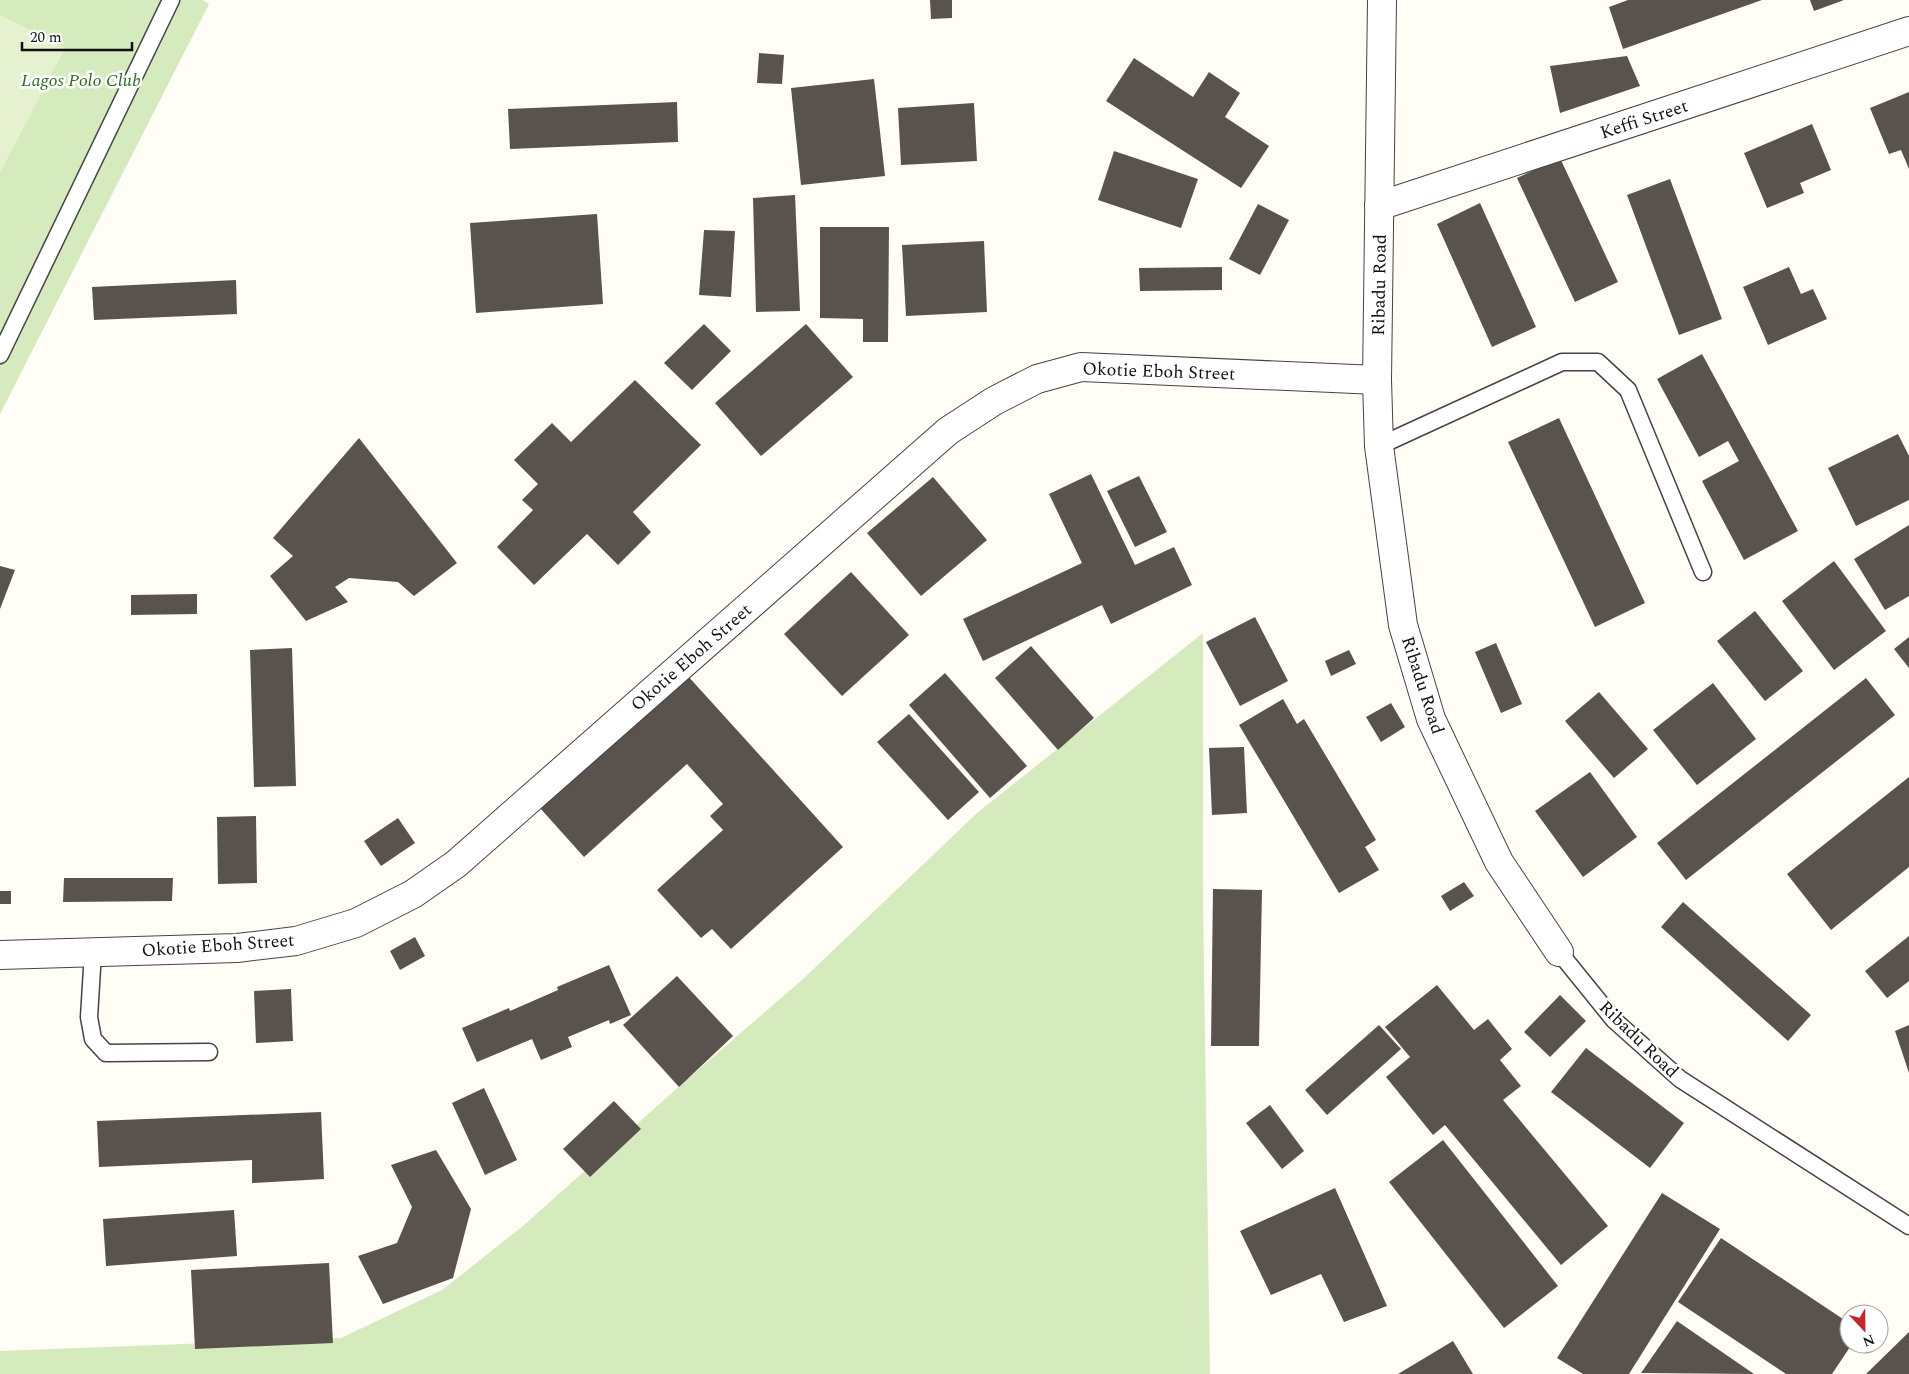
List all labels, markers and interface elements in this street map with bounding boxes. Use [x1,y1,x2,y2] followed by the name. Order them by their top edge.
[22,20,132,52] scale bar
[30,26,62,49] text: 20 m
[21,67,141,94] park label: Lagos Polo Club
[1597,93,1692,146] street label: Keffi Street
[1365,234,1394,336] street label: Ribadu Road
[1082,355,1236,388] street label: Okotie Eboh Street
[625,597,758,718] street label: Okotie Eboh Street
[1394,633,1451,738] street label: Ribadu Road
[141,927,295,964] street label: Okotie Eboh Street
[1593,994,1685,1084] street label: Ribadu Road
[1839,1304,1889,1354] north arrow
[1859,1329,1878,1352] text: N

